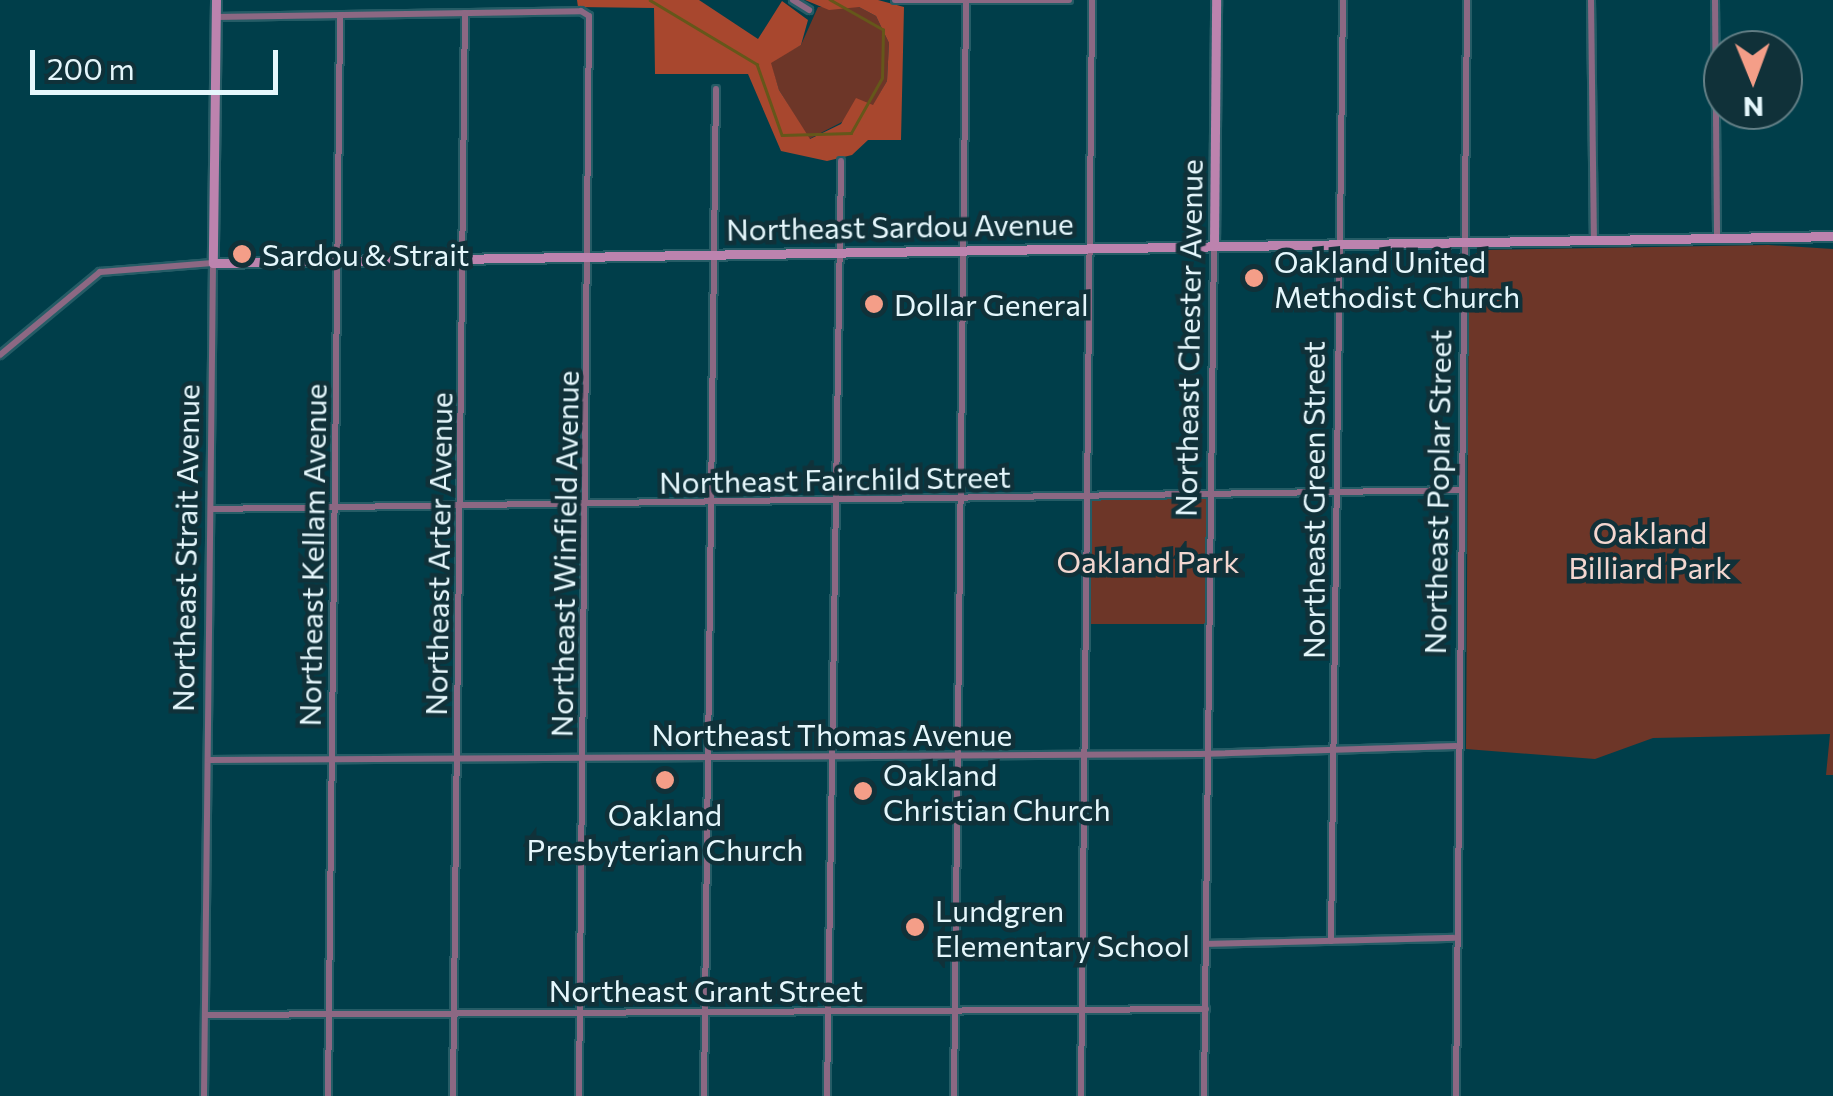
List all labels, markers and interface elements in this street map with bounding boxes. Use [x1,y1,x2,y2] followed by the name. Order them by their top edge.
[35,30,282,92] scale bar
[1703,30,1803,130] north arrow
[47,49,135,86] text: 200 m
[1743,91,1764,125] text: N
[1167,159,1209,517] street label: Northeast Chester Avenue
[726,205,1074,247] street label: Northeast Sardou Avenue
[262,236,469,272] place label: Sardou & Strait
[231,243,253,265] marker: Sardou & Strait
[1274,243,1520,314] place label: Oakland United Methodist Church
[1243,267,1265,289] marker: Oakland United Methodist Church
[894,286,1089,322] place label: Dollar General
[863,293,885,315] marker: Dollar General
[1416,329,1458,655] street label: Northeast Poplar Street
[1295,341,1331,659] street label: Northeast Green Street
[543,370,585,738] street label: Northeast Winfield Avenue
[291,383,333,727] street label: Northeast Kellam Avenue
[164,384,206,712] street label: Northeast Strait Avenue
[417,392,459,716] street label: Northeast Arter Avenue
[659,458,1011,500] street label: Northeast Fairchild Street
[1568,514,1732,584] park label: Oakland Billiard Park
[1057,543,1239,579] park label: Oakland Park
[652,716,1012,752] street label: Northeast Thomas Avenue
[883,756,1111,826] place label: Oakland Christian Church
[654,769,676,791] marker: Oakland Presbyterian Church
[852,780,874,802] marker: Oakland Christian Church
[527,796,803,866] place label: Oakland Presbyterian Church
[935,892,1190,962] place label: Lundgren Elementary School
[904,916,926,938] marker: Lundgren Elementary School
[549,972,863,1008] street label: Northeast Grant Street

